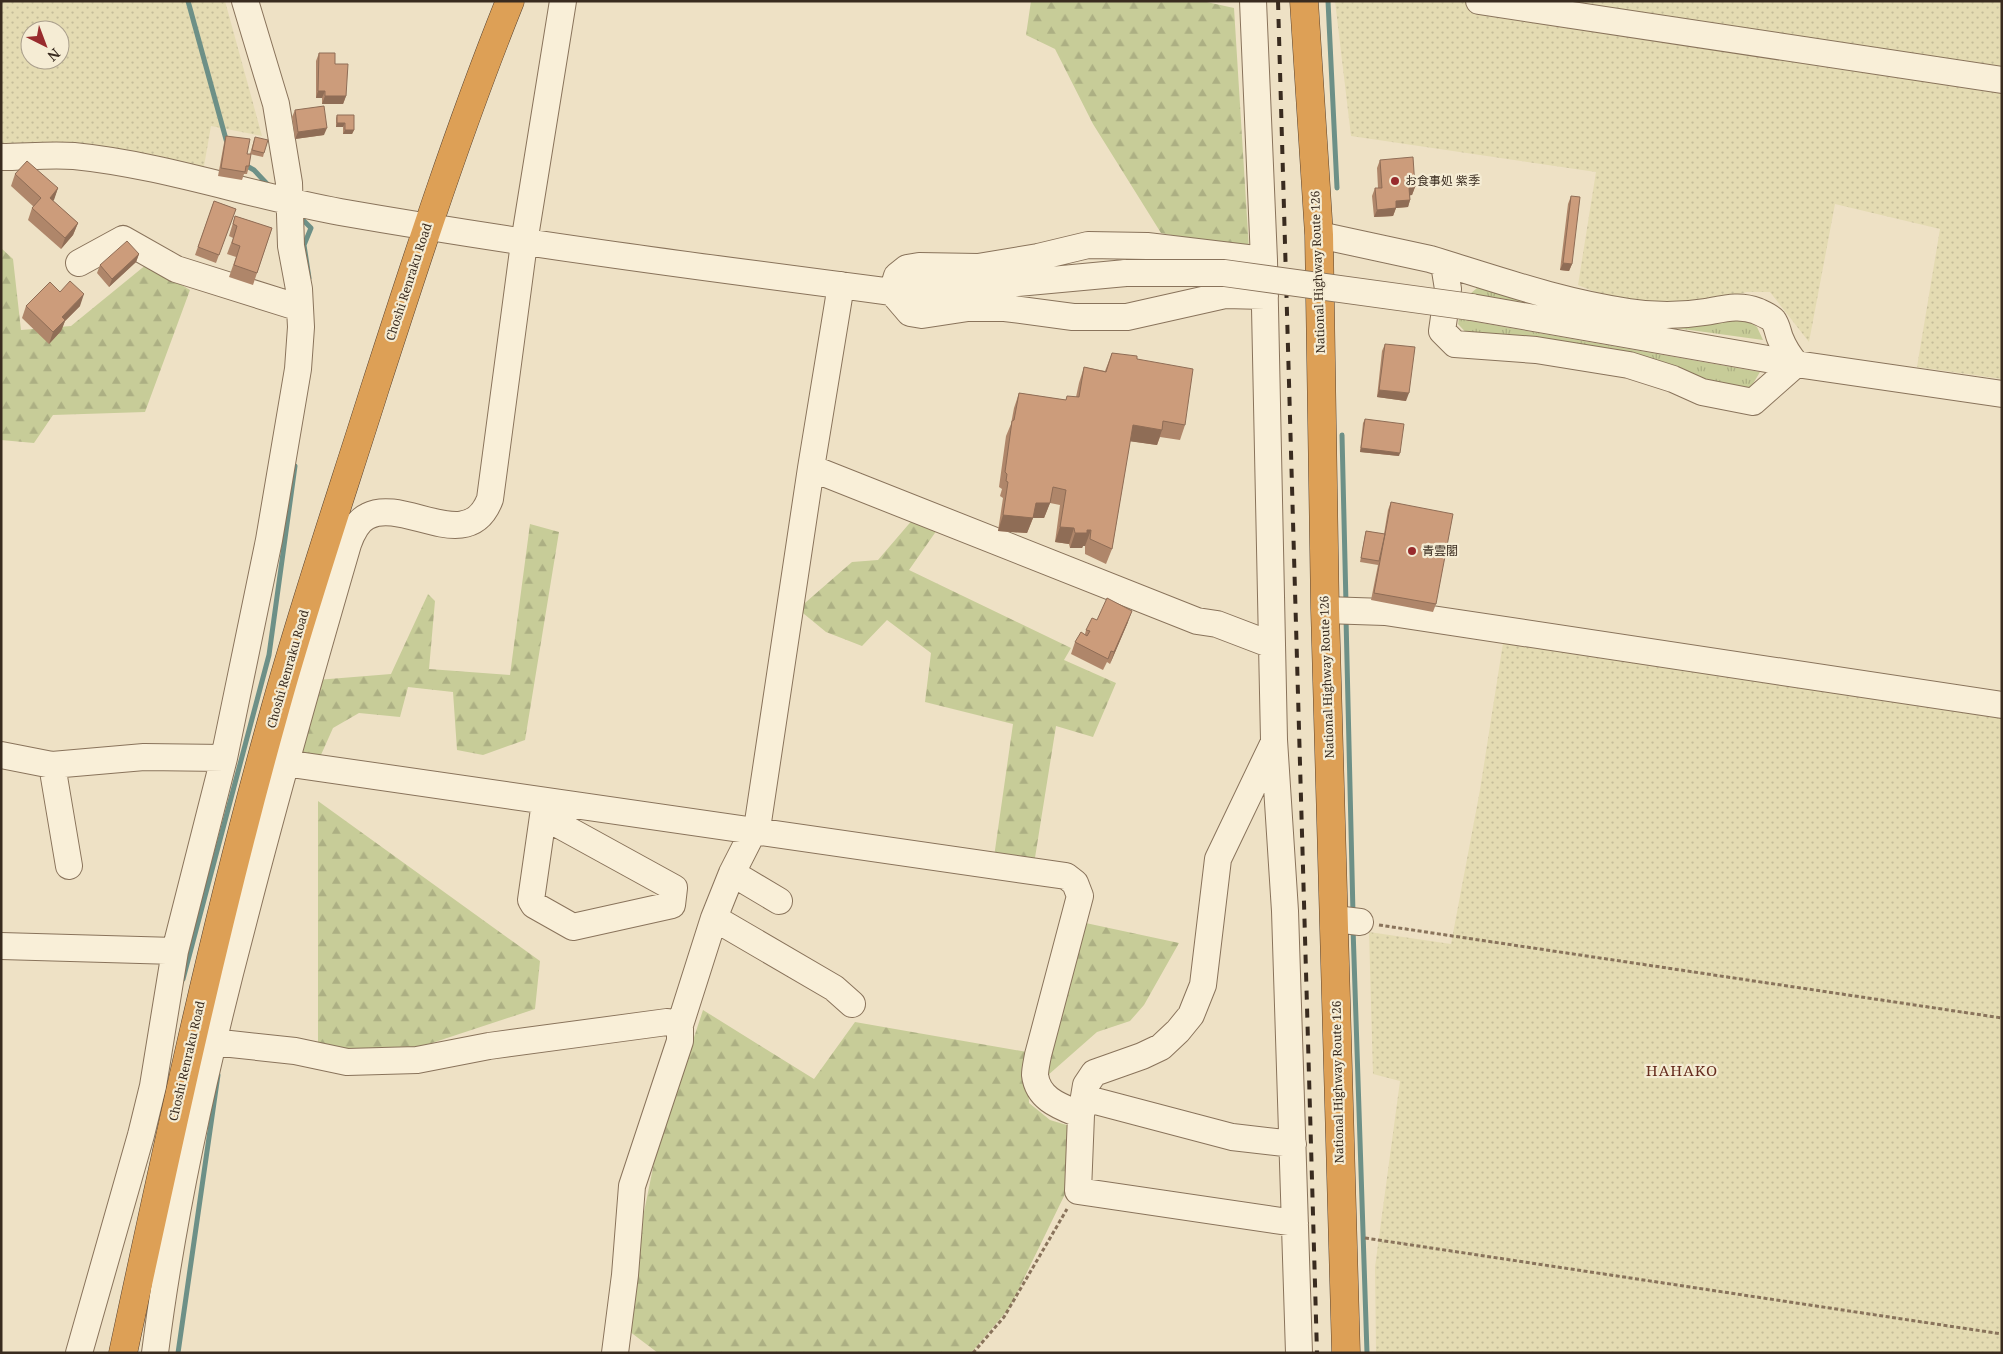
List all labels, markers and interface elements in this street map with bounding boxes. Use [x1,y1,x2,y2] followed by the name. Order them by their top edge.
[20,20,70,70] north arrow
[44,44,64,66] text: N
[1405,172,1480,189] place label: お食事処 紫季
[1389,175,1401,187] marker: お食事処 紫季
[1306,190,1329,354] street label: National Highway Route 126
[381,220,436,343] street label: Choshi Renraku Road
[1422,542,1458,559] place label: 青雲閣
[1406,545,1418,557] marker: 青雲閣
[1315,595,1338,759] street label: National Highway Route 126
[262,607,313,730] street label: Choshi Renraku Road
[164,999,209,1123] street label: Choshi Renraku Road
[1328,1000,1347,1164] street label: National Highway Route 126
[1646,1060,1718,1080] district label: HAHAKO

